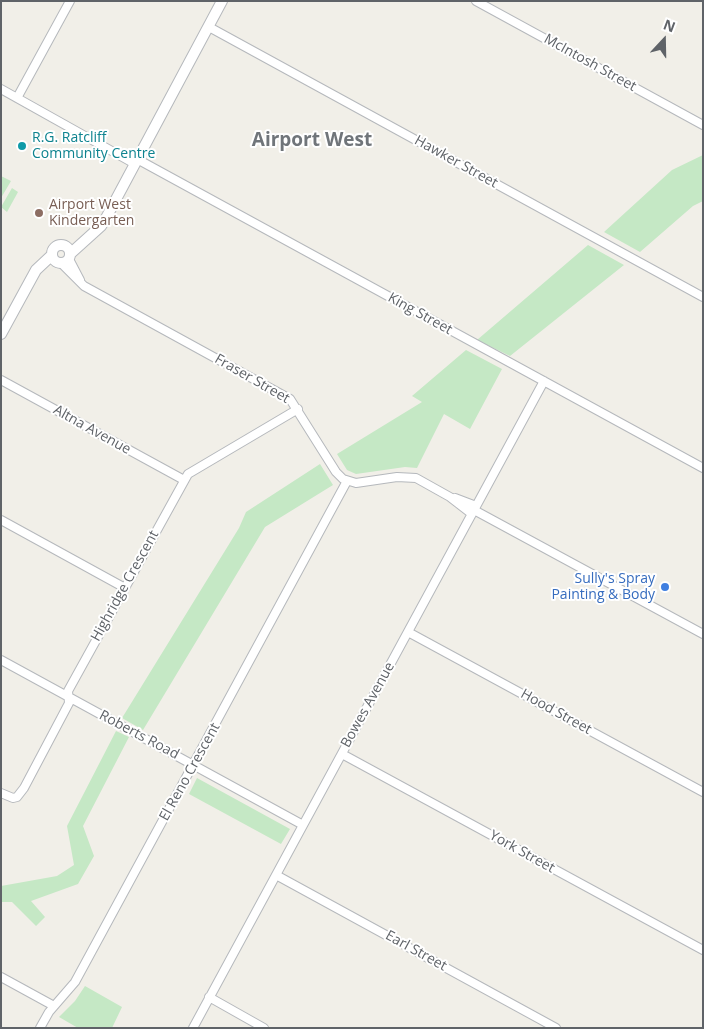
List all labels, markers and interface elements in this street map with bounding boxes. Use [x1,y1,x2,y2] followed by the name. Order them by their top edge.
[639,15,689,65] north arrow
[661,15,678,36] text: N
[541,31,639,95] street label: McIntosh Street
[32,130,155,162] place label: R.G. Ratcliff Community Centre
[252,130,372,152] district label: Airport West
[411,132,501,192] street label: Hawker Street
[16,140,28,152] marker: R.G. Ratcliff Community Centre
[49,197,134,230] place label: Airport West Kindergarten
[33,207,45,219] marker: Airport West Kindergarten
[385,289,455,339] street label: King Street
[212,351,292,407] street label: Fraser Street
[50,402,134,458] street label: Altna Avenue
[88,528,162,644] street label: Highridge Crescent
[551,571,655,604] place label: Sully's Spray Painting & Body
[659,581,671,593] marker: Sully's Spray Painting & Body
[338,659,398,751] street label: Bowes Avenue
[518,686,594,738] street label: Hood Street
[96,707,182,763] street label: Roberts Road
[156,720,224,824] street label: El Reno Crescent
[486,827,558,877] street label: York Street
[382,927,450,975] street label: Earl Street

